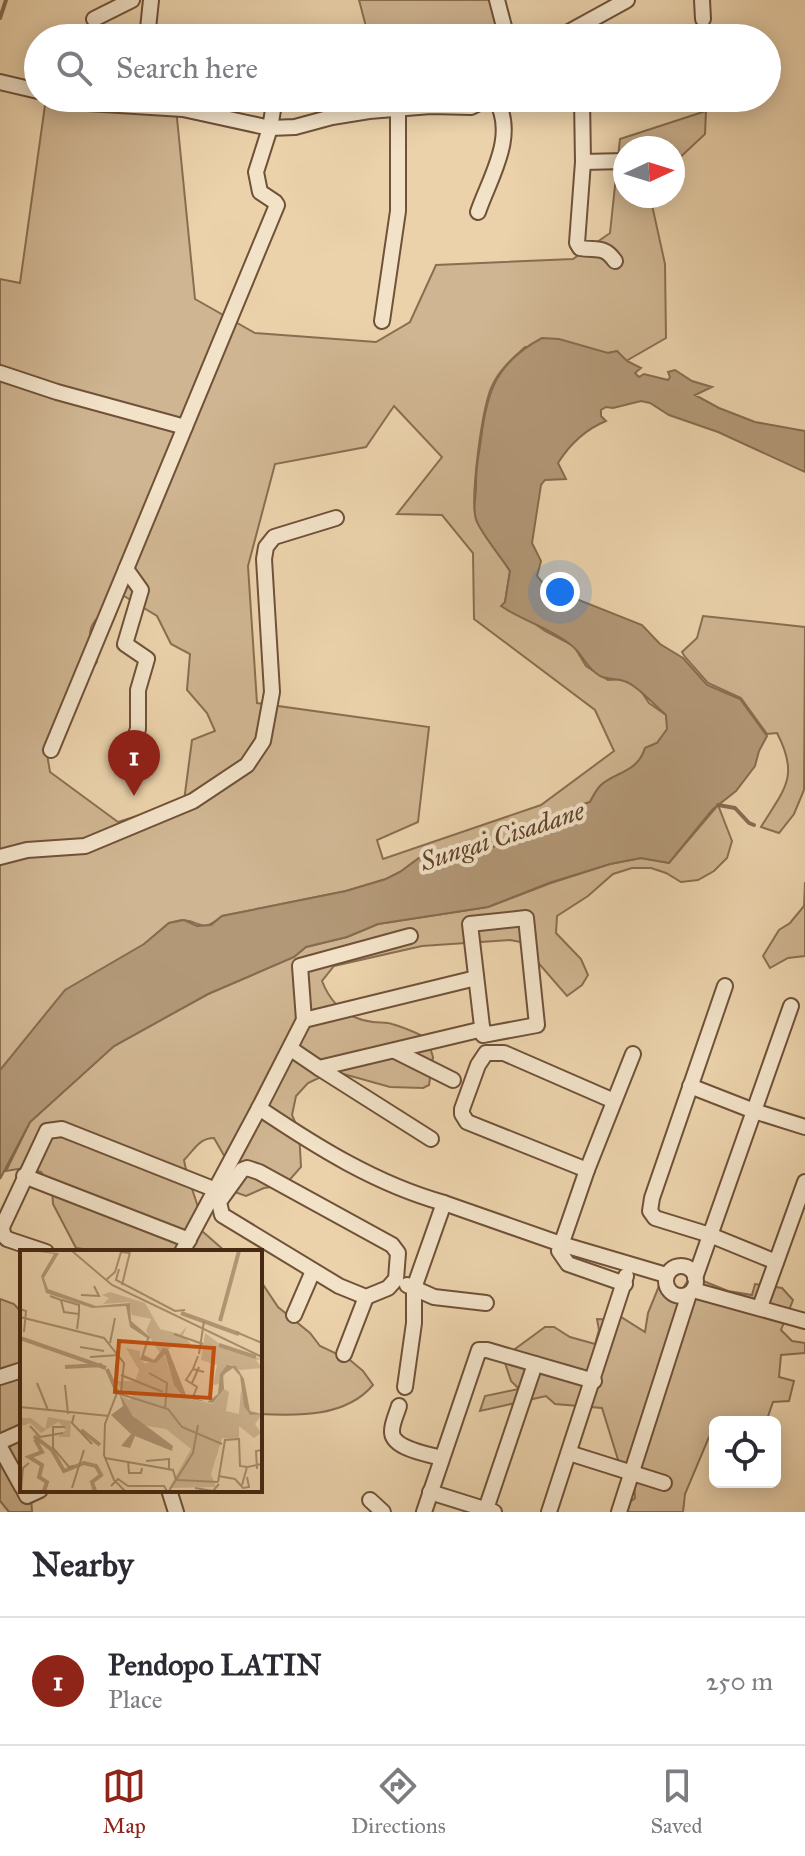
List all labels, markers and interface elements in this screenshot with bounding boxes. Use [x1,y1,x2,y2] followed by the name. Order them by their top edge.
[24,24,781,112] search box
[52,46,96,90] icon: search
[116,50,258,86] text: Search here
[613,136,685,208] north arrow
[540,572,580,612] your location
[108,730,160,796] pin: 1
[415,794,589,878] water label: Sungai Cisadane
[20,1250,262,1492] inset map
[709,1416,781,1488] map controls
[709,1416,781,1488] button: locate
[32,1544,134,1585] text: Nearby
[108,1647,322,1683] text: Pendopo LATIN
[53,1665,63,1697] text: 1
[706,1665,773,1697] text: 250 m
[108,1683,163,1715] text: Place
[102,1764,146,1839] tab: Map
[351,1764,446,1839] tab: Directions
[650,1764,703,1839] tab: Saved

